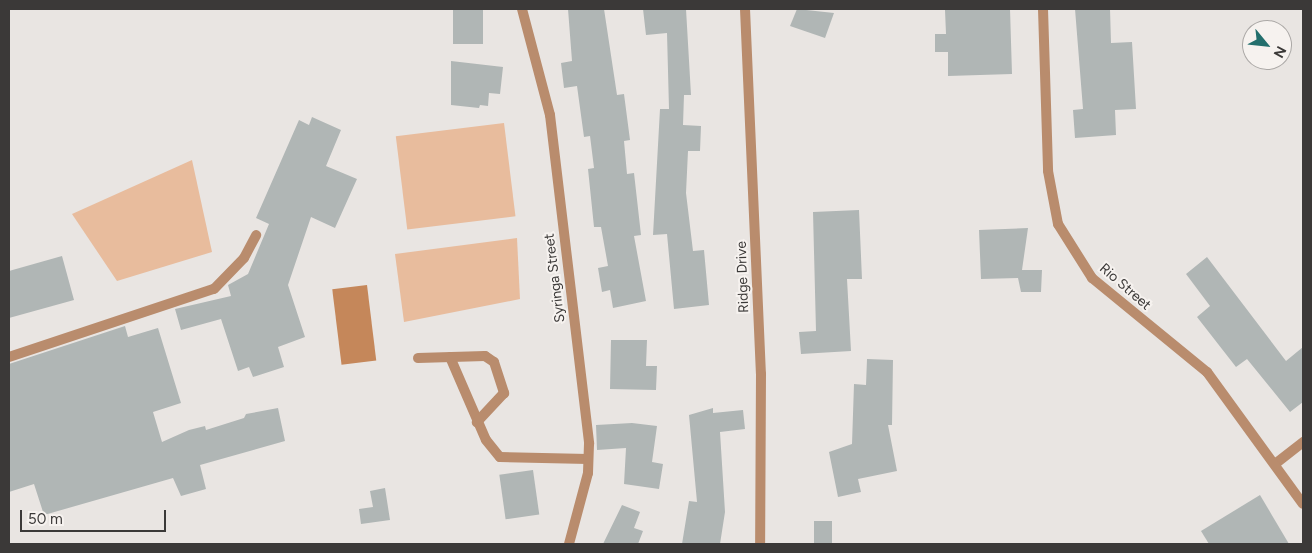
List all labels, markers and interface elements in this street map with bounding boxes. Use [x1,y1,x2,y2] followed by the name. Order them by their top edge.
[1242,20,1292,70] north arrow
[1270,43,1290,61] text: N
[541,232,569,324] street label: Syringa Street
[733,241,753,313] street label: Ridge Drive
[1096,260,1154,314] street label: Rio Street
[22,500,169,532] scale bar
[28,510,63,528] text: 50 m

